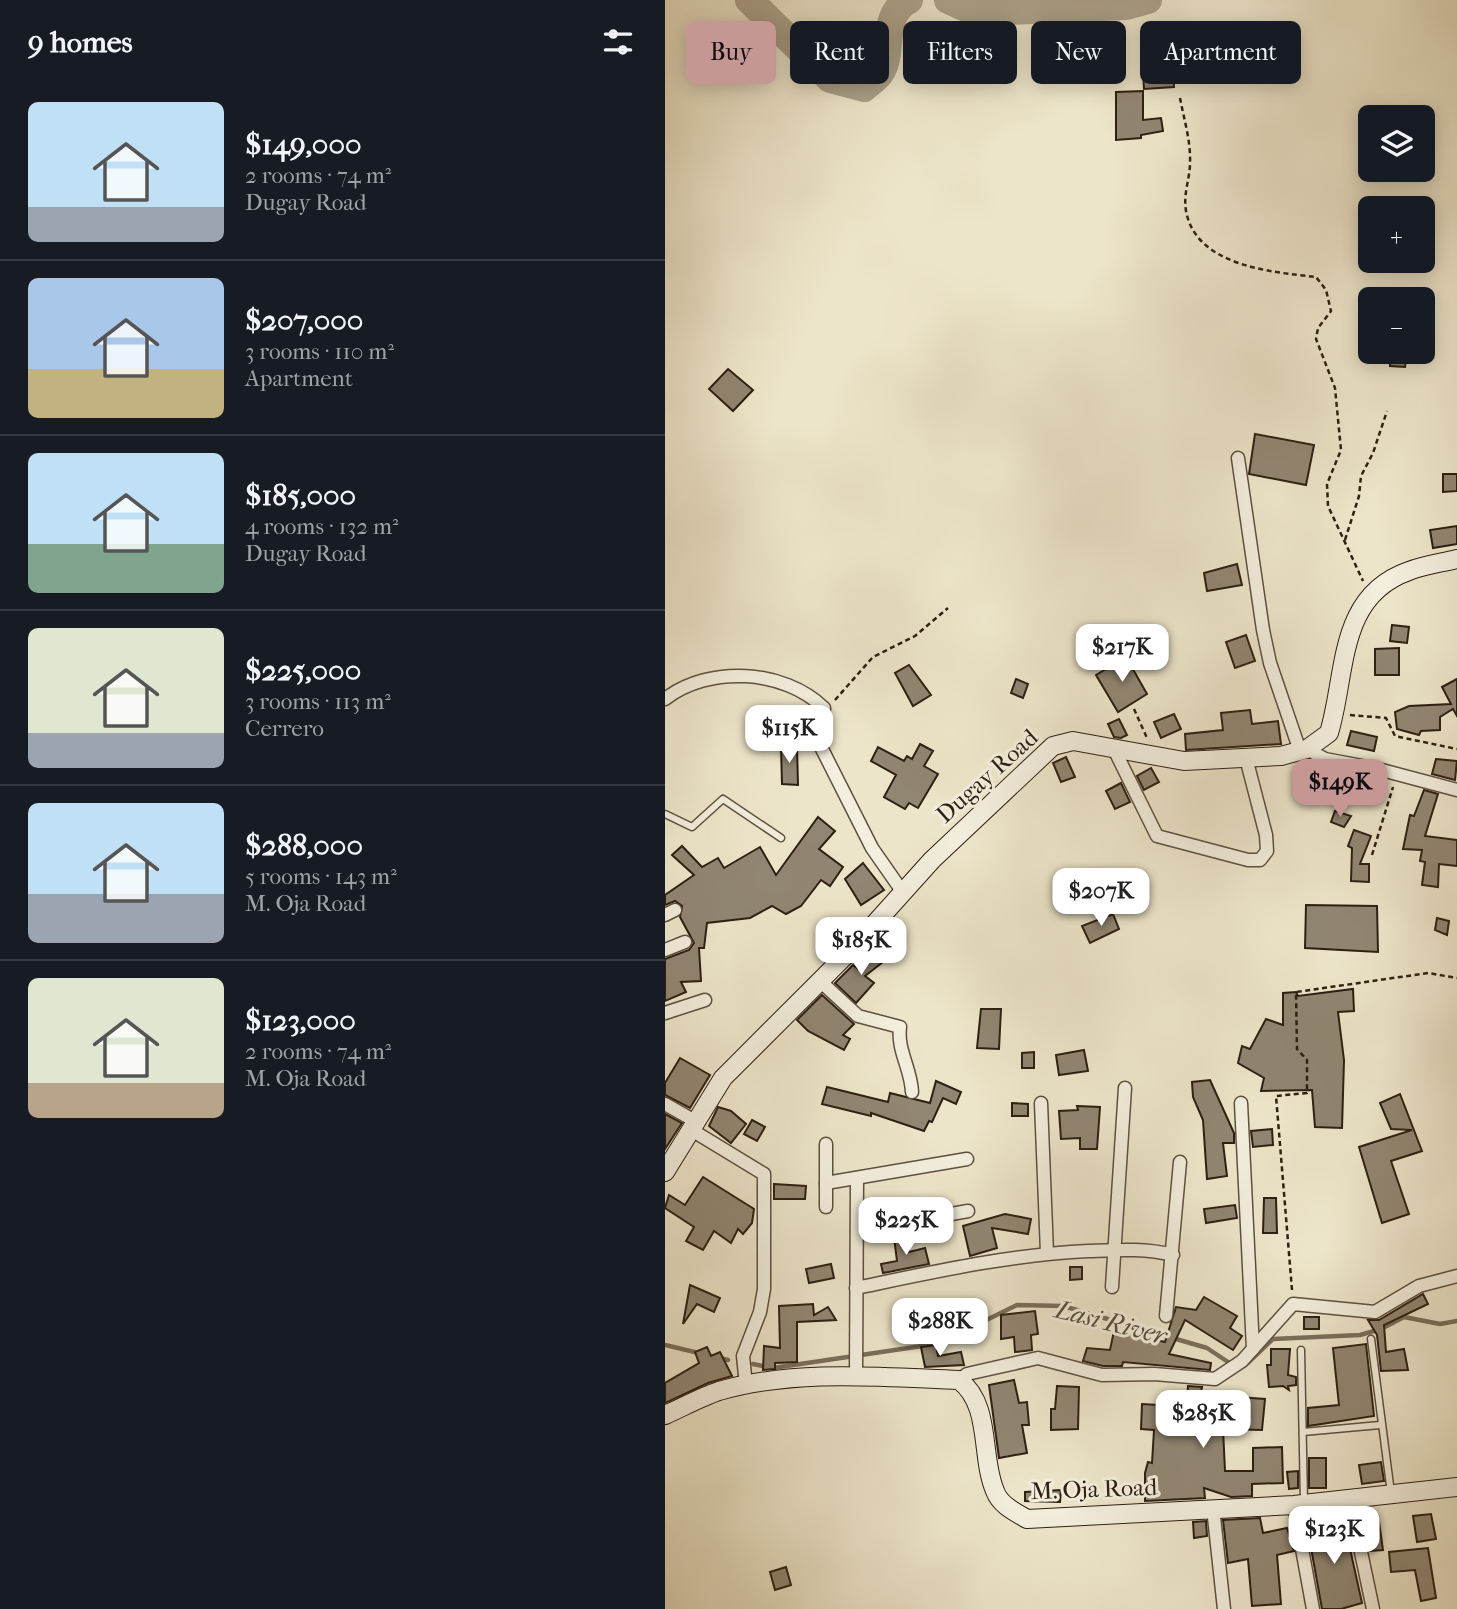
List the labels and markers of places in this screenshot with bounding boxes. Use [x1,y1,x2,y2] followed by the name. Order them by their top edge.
[1073,624,1171,684] pin: $217K
[740,706,838,765] pin: $115K
[1291,760,1389,819] pin: $149K
[1052,869,1150,928] pin: $207K
[812,918,910,977] pin: $185K
[857,1198,955,1257] pin: $225K
[891,1298,989,1358] pin: $288K
[1154,1390,1252,1450] pin: $285K
[1285,1506,1383,1566] pin: $123K

